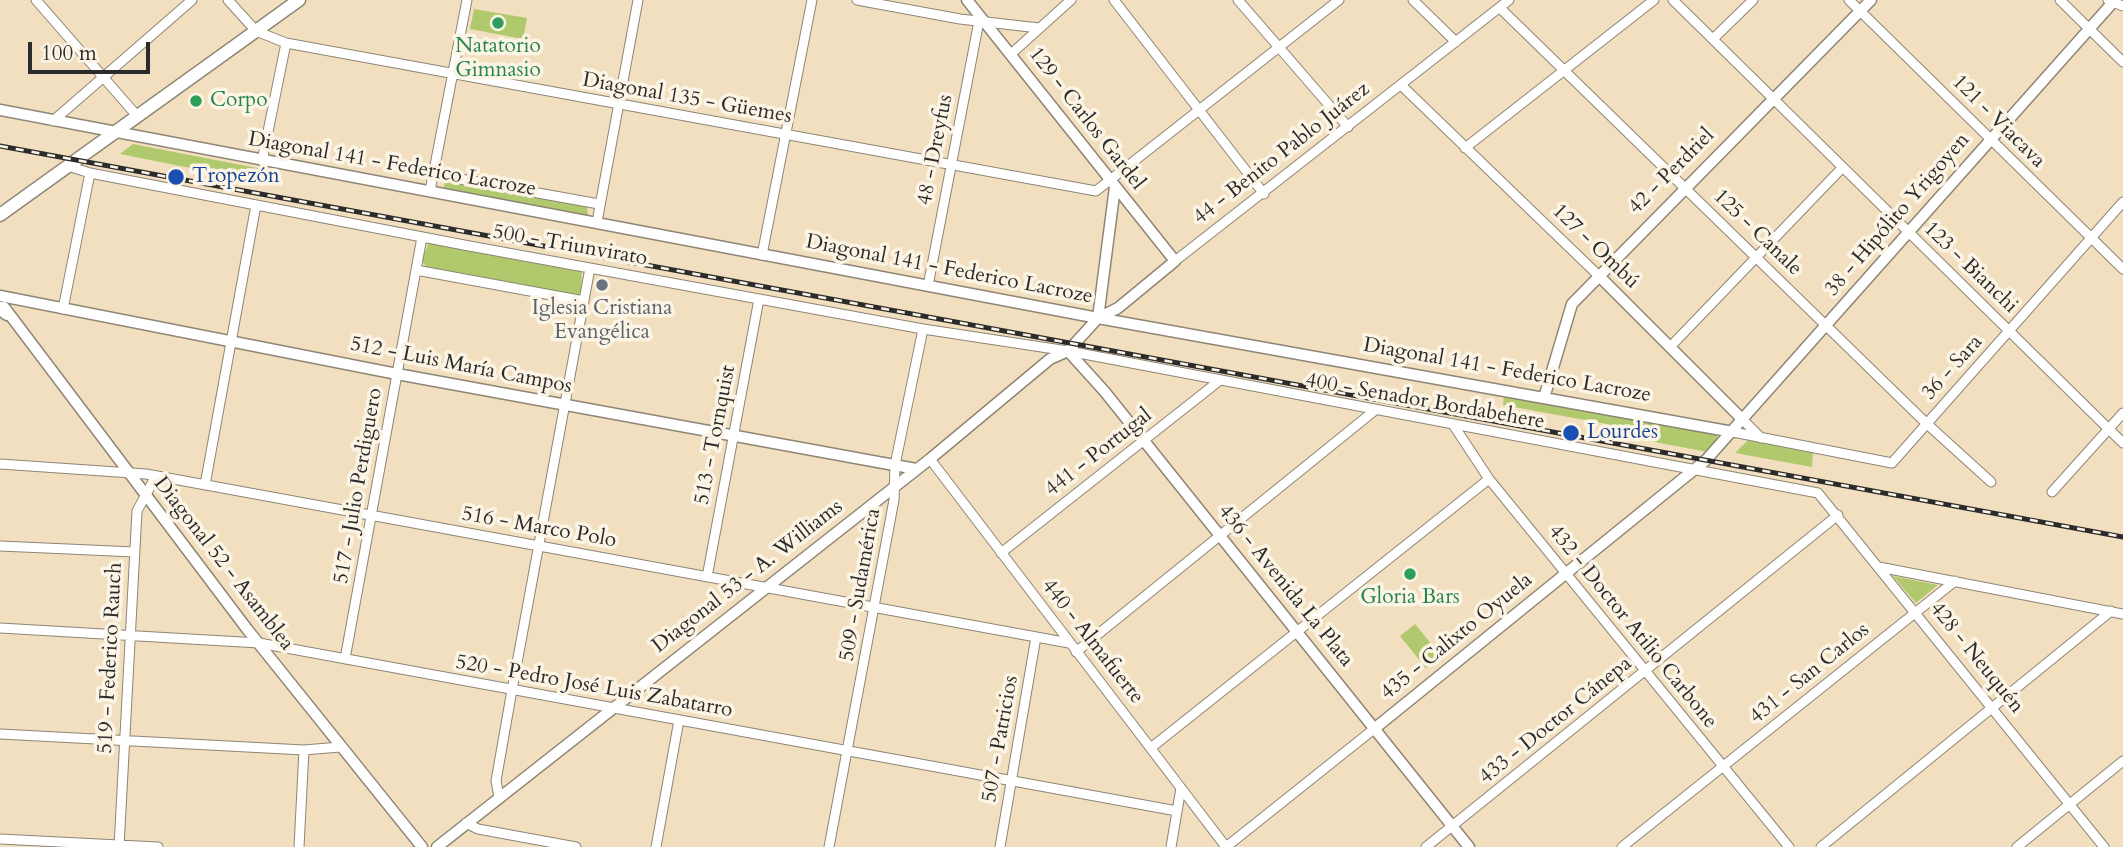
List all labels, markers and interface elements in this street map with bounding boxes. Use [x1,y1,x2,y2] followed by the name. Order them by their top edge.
[490,15,506,31] marker: Natatorio Gimnasio
[32,28,154,72] scale bar
[455,34,541,84] place label: Natatorio Gimnasio
[41,39,97,68] text: 100 m
[1022,43,1150,195] street label: 129 - Carlos Gardel
[580,68,794,130] street label: Diagonal 135 - Güemes
[1946,70,2050,174] street label: 121 - Viacava
[1189,77,1375,231] street label: 44 - Benito Pablo Juárez
[210,88,268,114] place label: Corpo
[913,92,959,208] street label: 48 - Dreyfus
[188,93,204,109] marker: Corpo
[1624,124,1720,220] street label: 42 - Perdriel
[246,127,538,203] street label: Diagonal 141 - Federico Lacroze
[1820,128,1976,302] street label: 38 - Hipólito Yrigoyen
[192,164,280,190] place label: Tropezón
[166,167,186,187] marker: Tropezón
[1707,184,1807,282] street label: 125 - Canale
[1546,199,1644,295] street label: 127 - Ombú
[1918,217,2022,319] street label: 123 - Bianchi
[491,220,649,272] street label: 500 - Triunvirato
[803,230,1095,310] street label: Diagonal 141 - Federico Lacroze
[594,277,610,293] marker: Iglesia Cristiana Evangélica
[532,296,672,346] place label: Iglesia Cristiana Evangélica
[1917,330,1989,406] street label: 36 - Sara
[348,332,574,400] street label: 512 - Luis María Campos
[1361,333,1653,409] street label: Diagonal 141 - Federico Lacroze
[690,363,742,507] street label: 513 - Tornquist
[1303,369,1547,435] street label: 400 - Senador Bordabehere
[329,386,389,586] street label: 517 - Julio Perdiguero
[1041,403,1157,503] street label: 441 - Portugal
[1587,420,1658,446] place label: Lourdes
[1561,423,1581,443] marker: Lourdes
[147,472,299,656] street label: Diagonal 52 - Asamblea
[648,495,848,659] street label: Diagonal 53 - A. Williams
[1212,500,1358,672] street label: 436 - Avenida La Plata
[460,502,618,554] street label: 516 - Marco Polo
[835,507,887,663] street label: 509 - Sudamérica
[1542,520,1722,734] street label: 432 - Doctor Atilio Carbone
[93,562,129,754] street label: 519 - Federico Rauch
[1402,566,1418,582] marker: Gloria Bars
[1376,568,1538,706] street label: 435 - Calixto Oyuela
[1035,575,1149,709] street label: 440 - Almafuerte
[1360,585,1460,611] place label: Gloria Bars
[1923,597,2029,719] street label: 428 - Neuquén
[1745,618,1875,730] street label: 431 - San Carlos
[453,650,735,724] street label: 520 - Pedro José Luis Zabatarro
[1475,652,1637,790] street label: 433 - Doctor Cánepa
[977,674,1025,804] street label: 507 - Patricios

